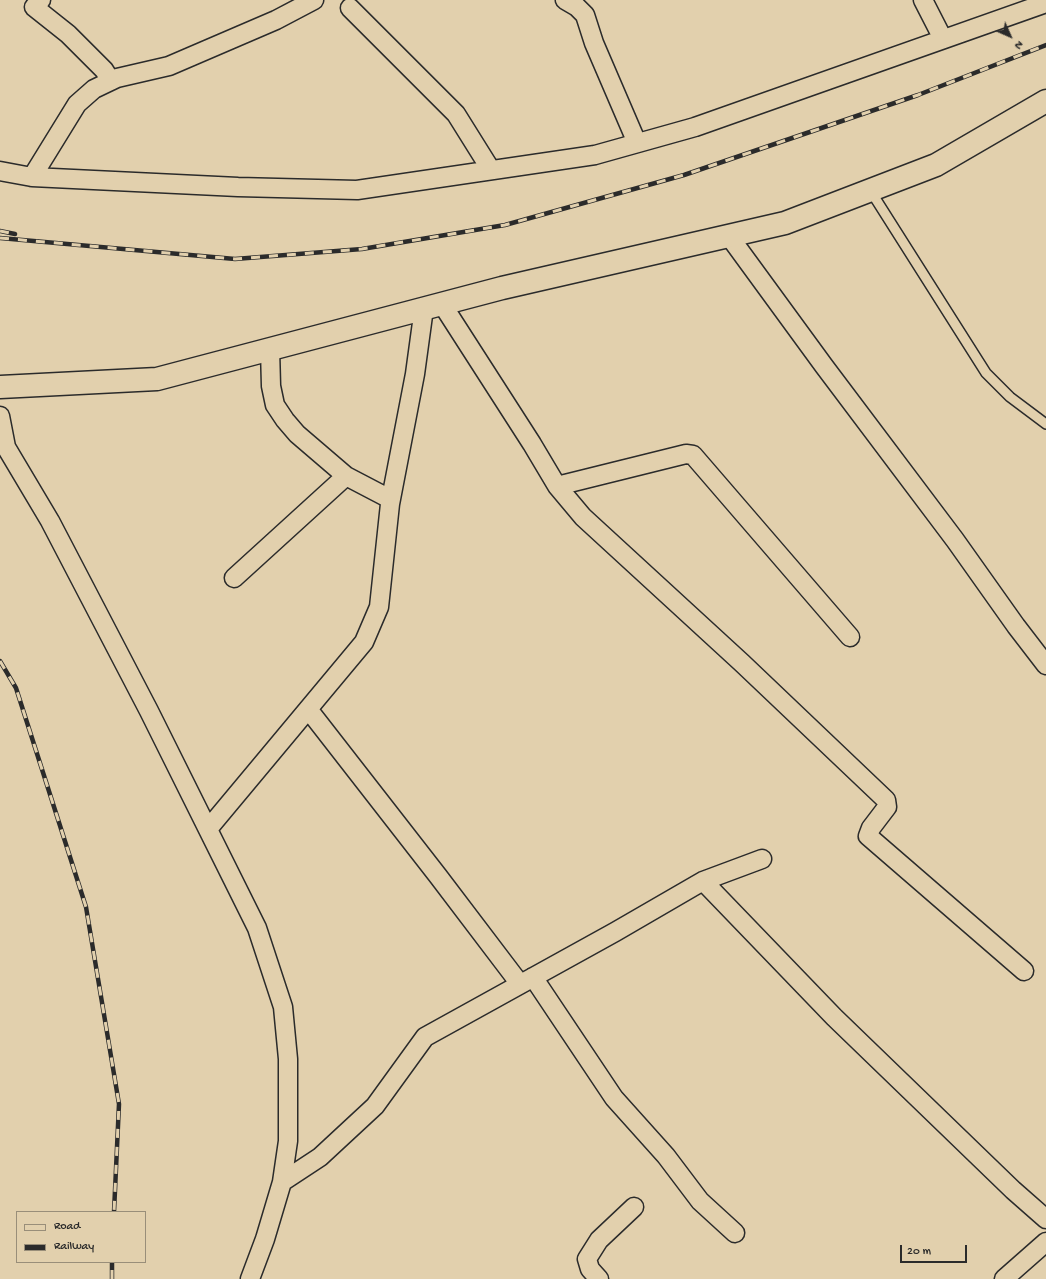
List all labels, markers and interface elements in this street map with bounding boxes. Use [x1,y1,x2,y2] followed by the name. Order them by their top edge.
[990,16,1030,56] north arrow
[1012,38,1025,51] text: N
[16,1211,146,1263] legend
[54,1220,80,1234] text: Road
[902,1237,969,1263] scale bar
[54,1240,94,1254] text: Railway
[907,1245,931,1259] text: 20 m

